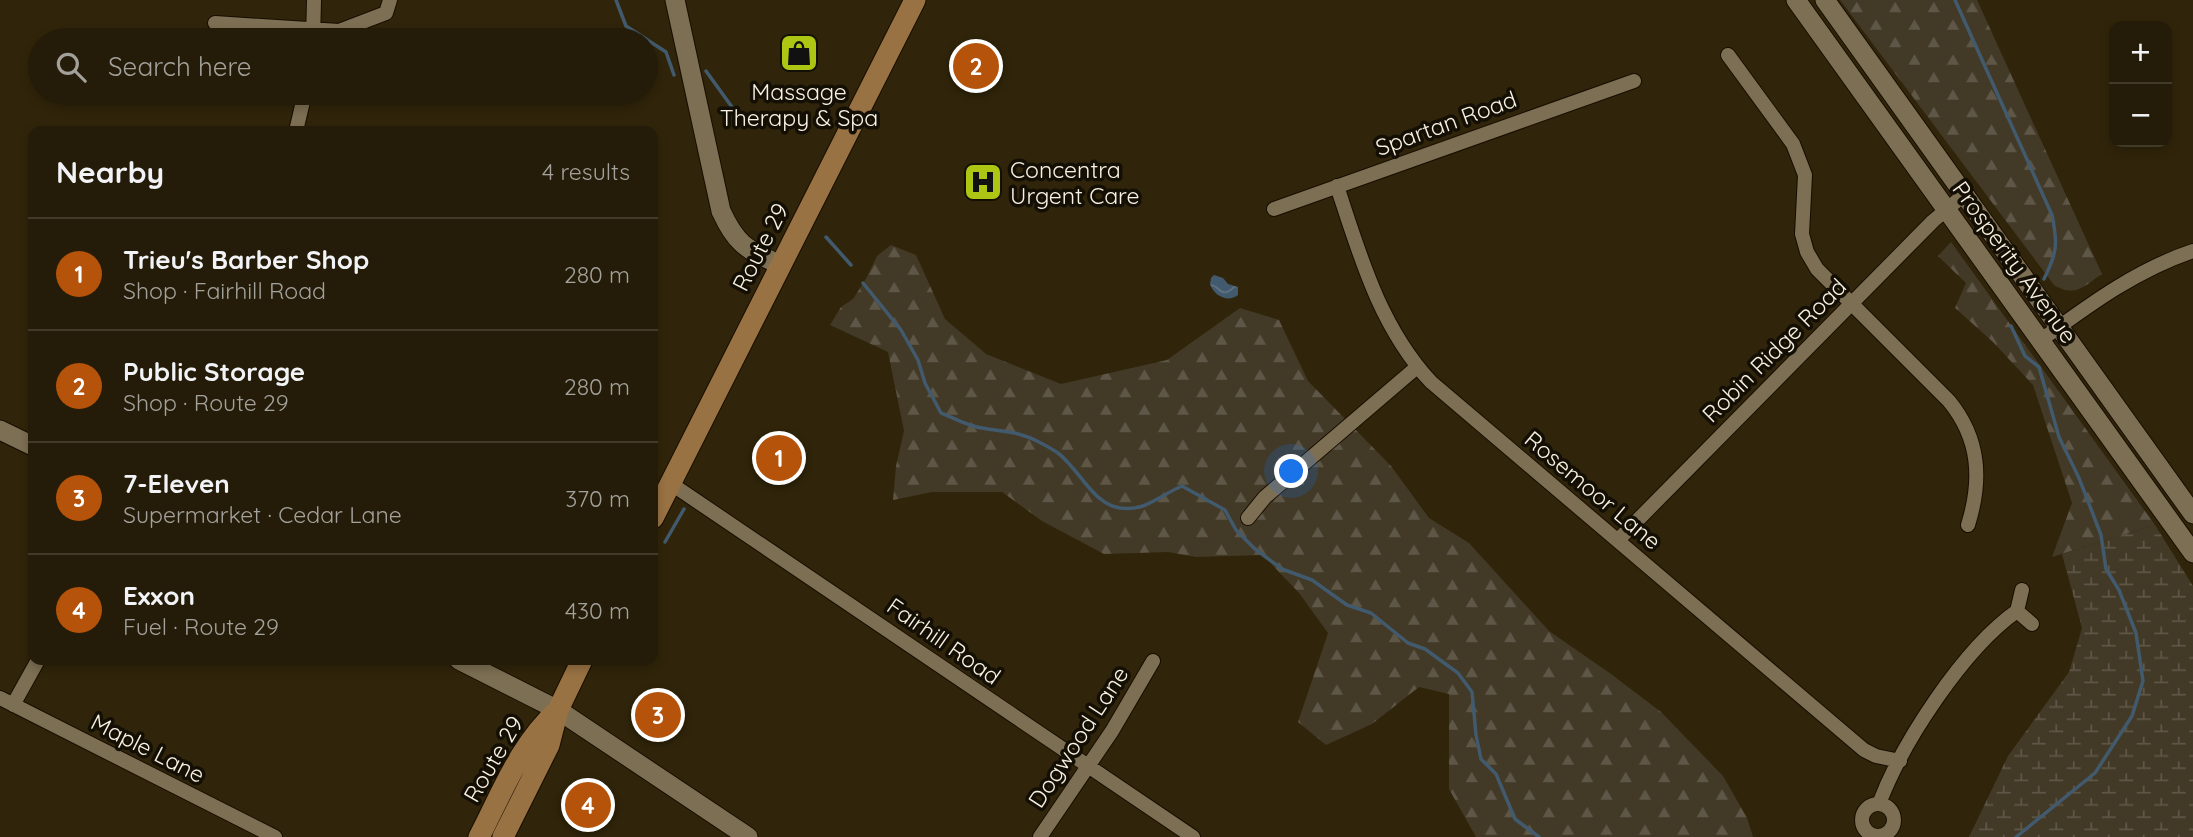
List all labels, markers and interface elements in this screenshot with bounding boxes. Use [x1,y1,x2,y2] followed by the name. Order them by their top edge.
[2109,21,2172,147] map controls
[2109,21,2172,84] button: +
[28,28,658,105] search box
[778,32,820,74] shop icon: Massage Therapy & Spa
[953,40,999,92] pin: 2
[52,48,90,86] icon: search
[108,50,252,83] text: Search here
[720,77,878,132] place label: Massage Therapy & Spa
[1371,84,1521,162] street label: Spartan Road
[2109,84,2172,147] button: −
[56,153,164,191] text: Nearby
[1010,155,1139,210] place label: Concentra Urgent Care
[542,157,630,186] text: 4 results
[962,161,1004,203] hospital icon: Concentra Urgent Care
[1946,175,2084,349] street label: Prosperity Avenue
[726,198,794,296] street label: Route 29
[123,243,369,276] text: Trieu's Barber Shop
[75,260,83,289] text: 1
[564,260,630,289] text: 280 m
[1696,272,1852,428] street label: Robin Ridge Road
[123,276,326,305] text: Shop · Fairhill Road
[123,355,305,388] text: Public Storage
[72,372,86,401] text: 2
[564,372,630,401] text: 280 m
[123,388,289,417] text: Shop · Route 29
[1519,424,1667,556] street label: Rosemoor Lane
[756,432,802,484] pin: 1
[1274,454,1308,488] your location
[123,467,230,500] text: 7-Eleven
[73,484,85,513] text: 3
[565,484,630,513] text: 370 m
[123,500,402,529] text: Supermarket · Cedar Lane
[123,579,195,612] text: Exxon
[882,591,1006,691] street label: Fairhill Road
[72,596,86,625] text: 4
[565,596,630,625] text: 430 m
[123,612,279,641] text: Fuel · Route 29
[1022,661,1134,813] street label: Dogwood Lane
[635,689,681,741] pin: 3
[86,707,210,789] street label: Maple Lane
[457,711,529,807] street label: Route 29
[565,779,611,831] pin: 4

